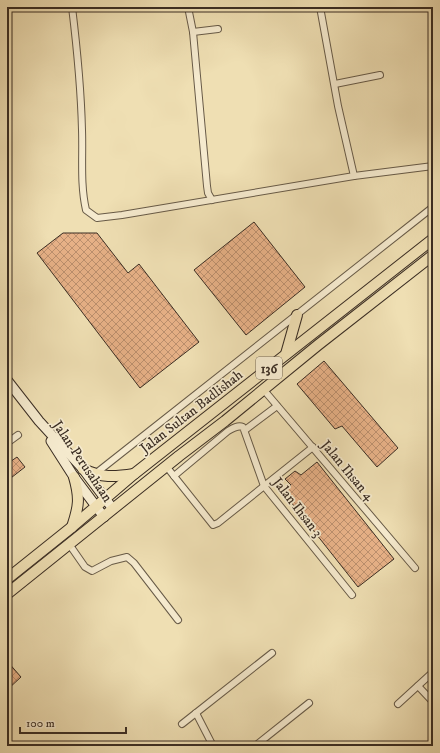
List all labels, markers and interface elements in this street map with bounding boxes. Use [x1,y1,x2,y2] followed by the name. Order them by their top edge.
[256,357,282,379] road number: 136
[135,366,247,459] street label: Jalan Sultan Badlishah
[47,416,116,506] street label: Jalan Perusahaan
[315,435,378,505] street label: Jalan Ihsan 4
[267,473,326,541] street label: Jalan Ihsan 3
[20,709,126,735] scale bar
[26,716,55,731] text: 100 m

